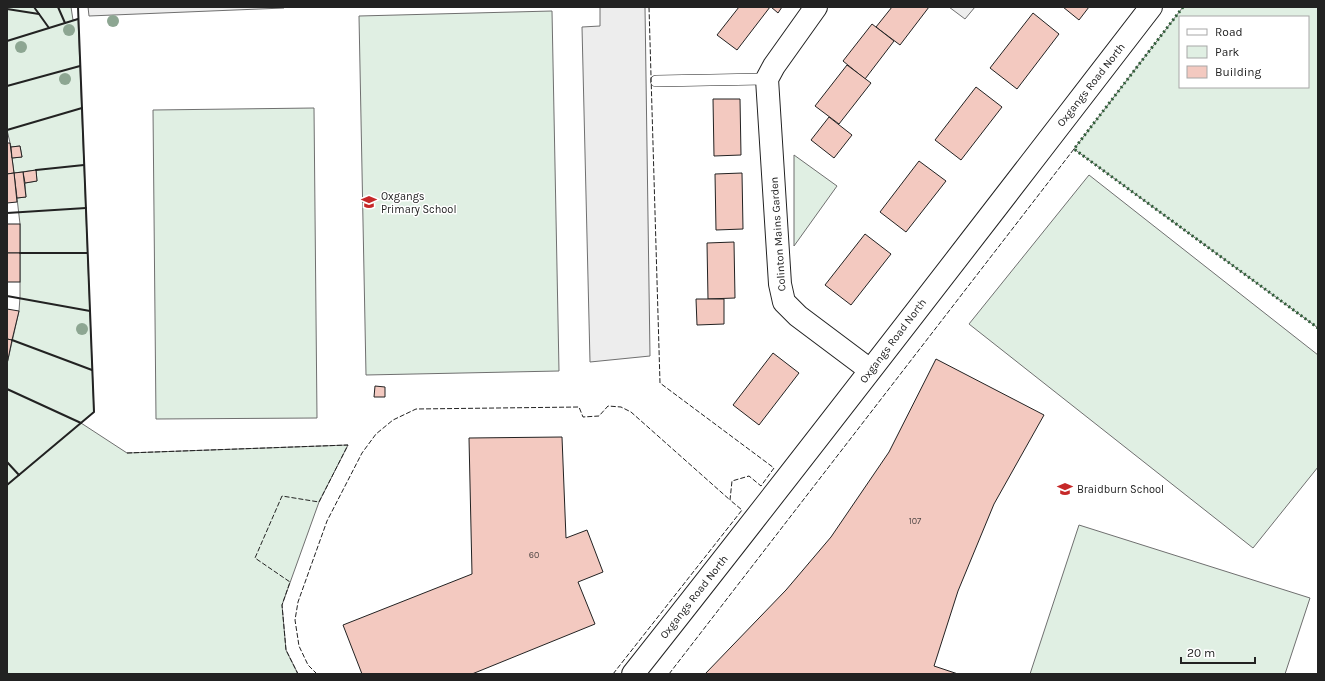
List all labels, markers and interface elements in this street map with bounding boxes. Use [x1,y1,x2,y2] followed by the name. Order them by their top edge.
[1179,16,1309,88] legend
[1215,25,1243,39] text: Road
[1054,41,1128,129] street label: Oxgangs Road North
[1215,45,1240,59] text: Park
[1215,65,1262,79] text: Building
[768,176,788,292] street label: Colinton Mains Garden
[381,190,456,216] place label: Oxgangs Primary School
[360,193,378,211] school or university icon: Oxgangs Primary School
[857,296,929,386] street label: Oxgangs Road North
[1056,480,1074,498] school or university icon: Braidburn School
[1077,483,1164,496] place label: Braidburn School
[909,516,922,526] house number: 107
[529,550,539,560] house number: 60
[657,553,731,641] street label: Oxgangs Road North
[1181,639,1255,665] scale bar
[1187,646,1215,660] text: 20 m

